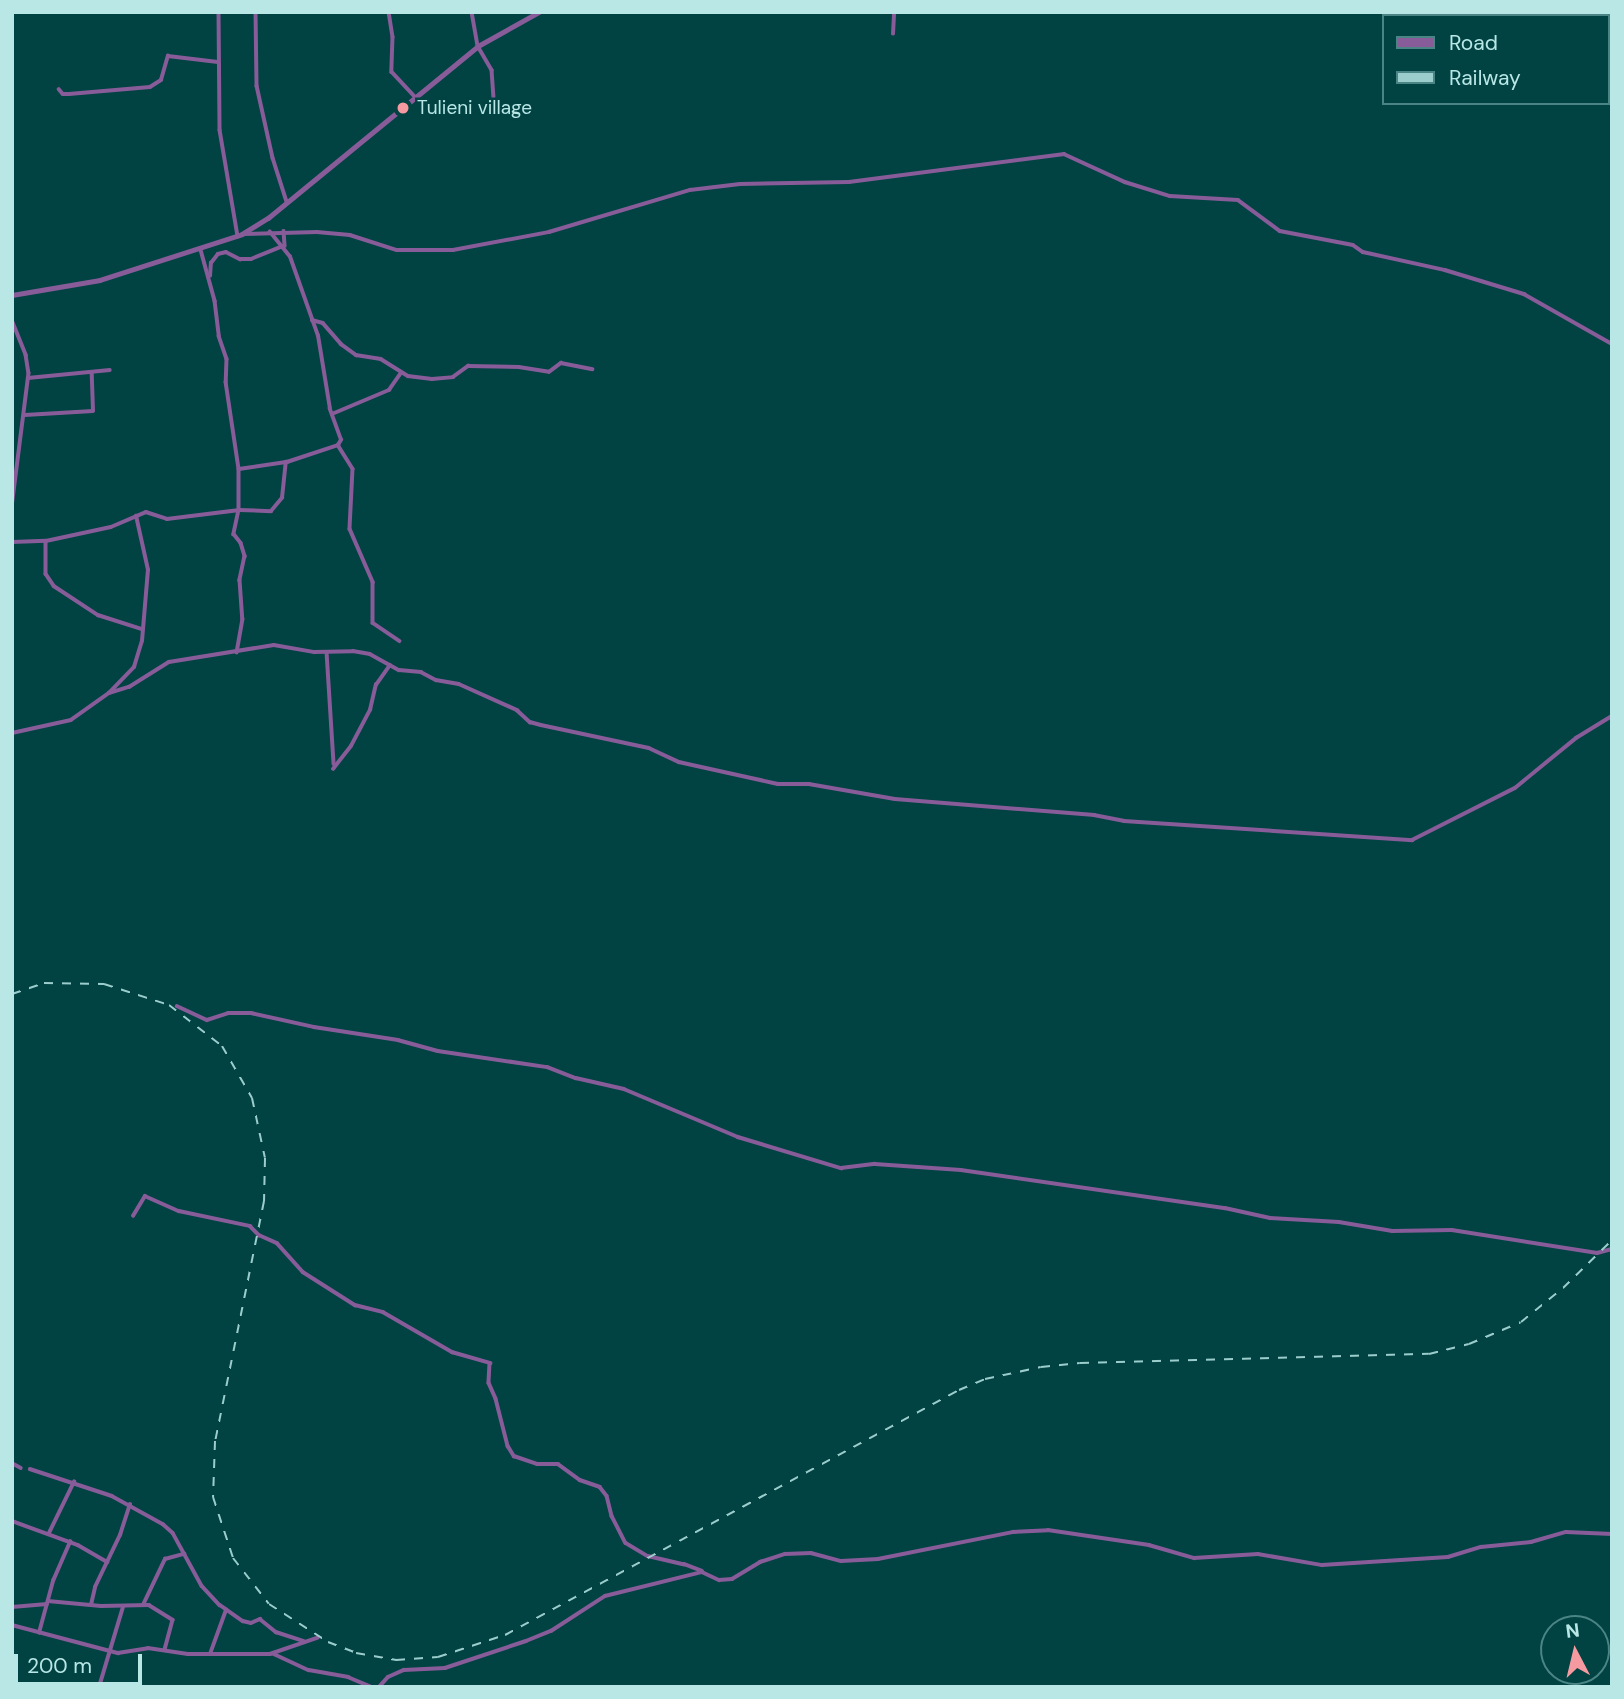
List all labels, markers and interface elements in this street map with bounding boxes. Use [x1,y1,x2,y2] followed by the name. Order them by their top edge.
[1382,14,1610,105] legend
[1449,29,1498,57] text: Road
[1449,64,1521,92] text: Railway
[417,97,532,119] place label: Tulieni village
[395,100,411,116] marker: Tulieni village
[1540,1615,1610,1685] north arrow
[1564,1617,1581,1644] text: N
[18,1640,145,1684] scale bar
[27,1652,92,1680] text: 200 m

